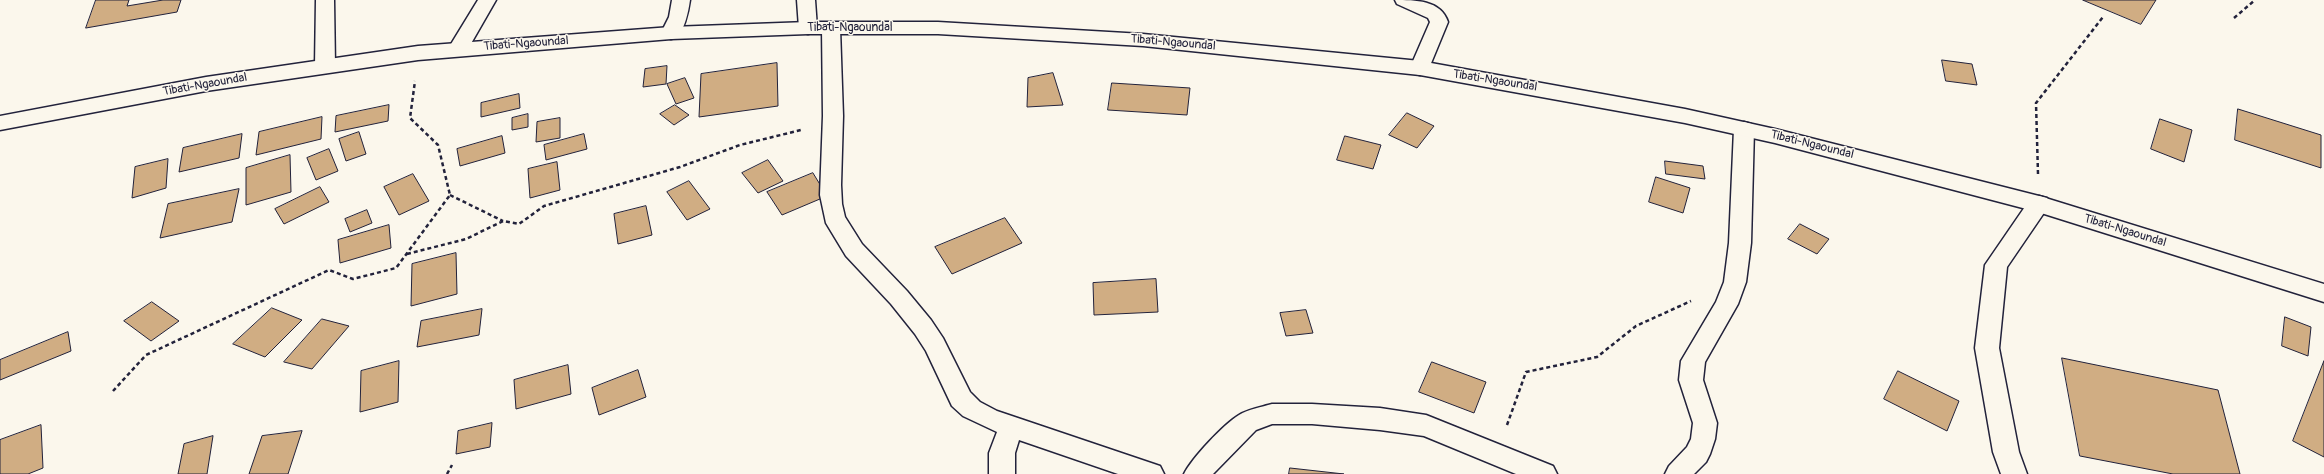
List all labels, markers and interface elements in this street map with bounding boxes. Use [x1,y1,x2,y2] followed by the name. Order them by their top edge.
[807,21,893,35] street label: Tibati-Ngaoundal
[1130,32,1216,54] street label: Tibati-Ngaoundal
[483,34,569,54] street label: Tibati-Ngaoundal
[1452,67,1538,95] street label: Tibati-Ngaoundal
[162,71,248,99] street label: Tibati-Ngaoundal
[1769,128,1855,162] street label: Tibati-Ngaoundal
[2082,212,2168,250] street label: Tibati-Ngaoundal

